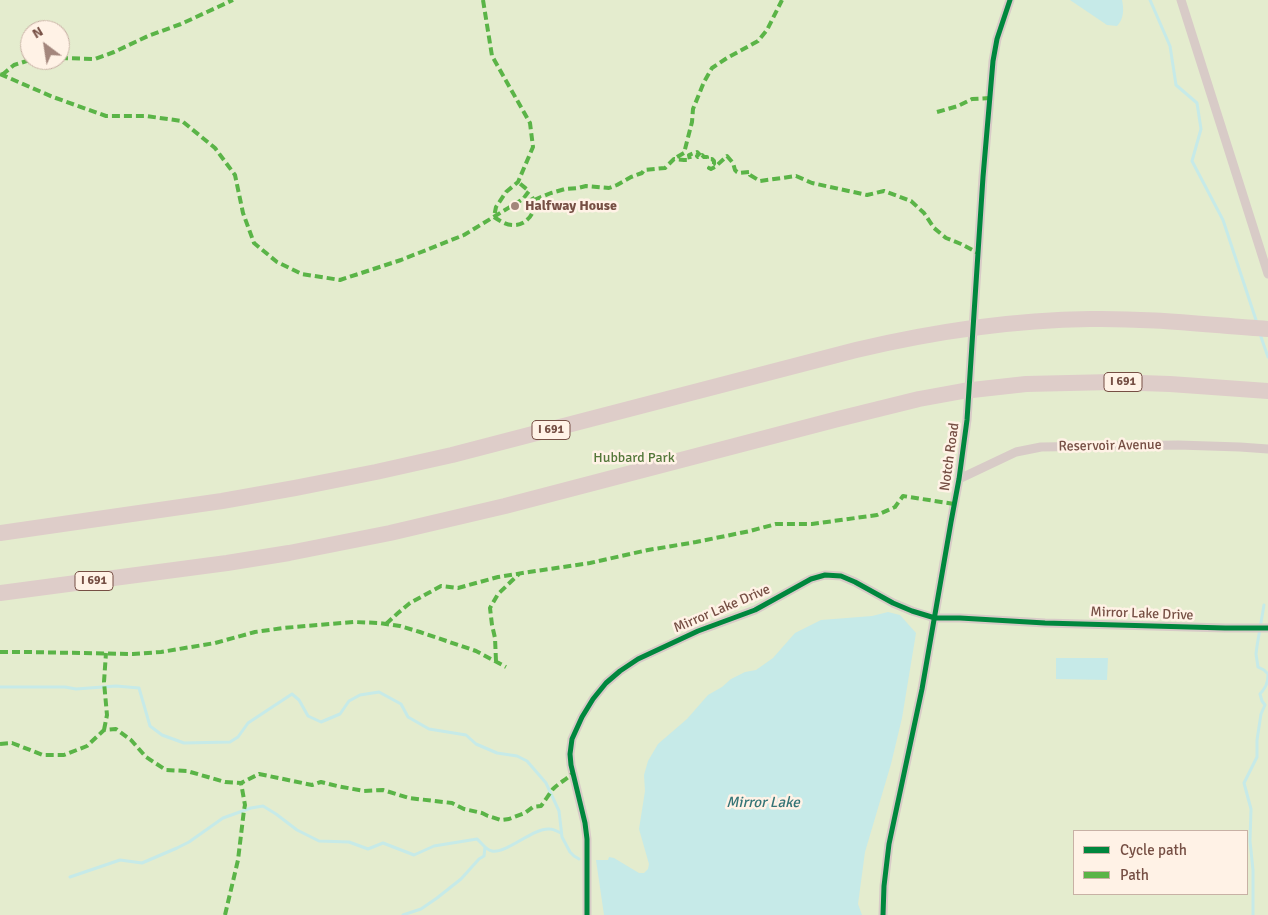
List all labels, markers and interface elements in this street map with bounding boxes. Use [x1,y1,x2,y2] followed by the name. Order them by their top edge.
[20,20,70,70] north arrow
[29,23,46,42] text: N
[525,198,617,214] place label: Halfway House
[509,200,521,212] marker: Halfway House
[1104,372,1142,392] road number: I 691
[532,420,570,440] road number: I 691
[937,422,963,492] street label: Notch Road
[1058,437,1162,455] street label: Reservoir Avenue
[593,450,675,466] park label: Hubbard Park
[75,572,113,590] road number: I 691
[671,581,773,637] street label: Mirror Lake Drive
[1090,604,1194,624] street label: Mirror Lake Drive
[726,794,800,812] water label: Mirror Lake
[1073,830,1248,895] legend
[1120,841,1187,859] text: Cycle path
[1120,866,1149,884] text: Path

